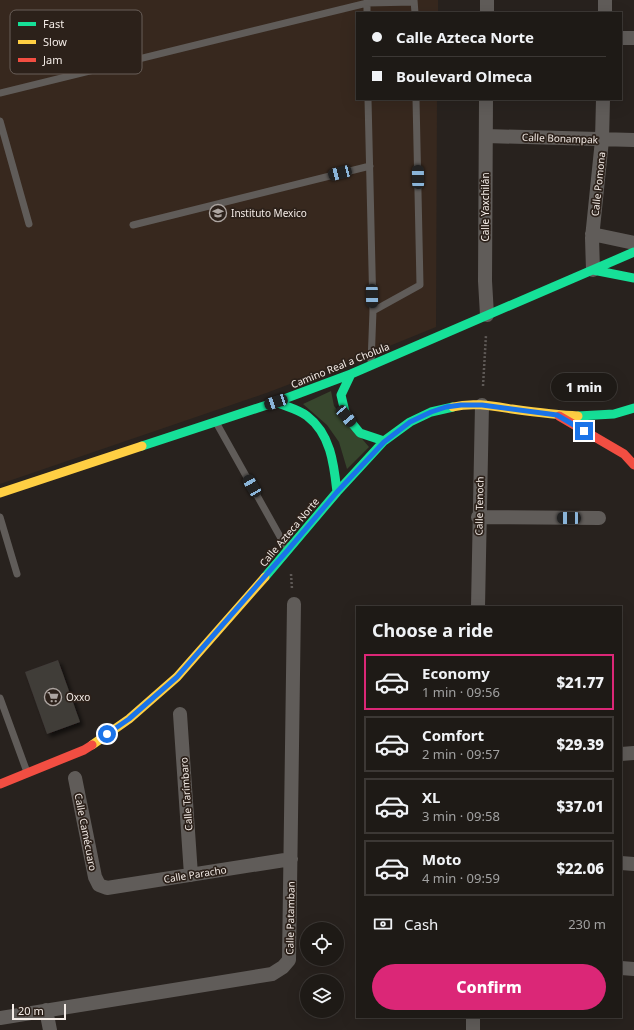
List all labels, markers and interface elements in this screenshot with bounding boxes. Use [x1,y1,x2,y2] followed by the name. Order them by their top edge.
[10,10,142,74] legend
[43,16,64,31] text: Fast
[396,27,534,47] text: Calle Azteca Norte
[43,34,67,49] text: Slow
[42,52,62,67] text: Jam
[396,66,532,86] text: Boulevard Olmeca
[522,130,599,146] street label: Calle Bonampak
[588,151,608,217] street label: Calle Pomona
[327,164,353,182] car
[412,165,424,189] car
[478,172,492,242] street label: Calle Yaxchilán
[208,203,228,223] school or university icon: Instituto Mexico
[231,206,307,220] place label: Instituto Mexico
[366,284,378,308] car
[289,339,391,391] street label: Camino Real a Cholula
[551,373,617,401] callout: 1 min
[566,378,602,396] text: 1 min
[263,393,289,411] car
[334,403,358,429] car
[575,422,593,440] route end
[241,473,263,499] car
[471,476,487,536] street label: Calle Tenoch
[256,494,322,569] street label: Calle Azteca Norte
[557,512,581,524] car
[372,618,493,642] text: Choose a ride
[422,663,490,683] text: Economy
[374,664,410,700] icon: car
[556,672,604,692] text: $21.77
[422,683,500,701] text: 1 min · 09:56
[43,687,63,707] supermarket icon: Oxxo
[66,690,90,704] place label: Oxxo
[98,725,116,743] route start
[422,725,484,745] text: Comfort
[374,726,410,762] icon: car
[556,734,604,754] text: $29.39
[422,745,500,763] text: 2 min · 09:57
[176,757,196,831] street label: Calle Tarímbaro
[422,787,440,807] text: XL
[374,788,410,824] icon: car
[72,792,100,872] street label: Calle Camécuaro
[556,796,604,816] text: $37.01
[422,807,500,825] text: 3 min · 09:58
[422,849,461,869] text: Moto
[374,850,410,886] icon: car
[556,858,604,878] text: $22.06
[163,862,227,886] street label: Calle Paracho
[422,869,500,887] text: 4 min · 09:59
[282,881,298,955] street label: Calle Patamban
[372,913,394,935] icon: cash
[404,914,438,934] text: Cash
[568,915,606,933] text: 230 m
[300,922,344,1018] map controls
[300,922,344,966] button: locate
[372,964,606,1010] button: Confirm
[300,974,344,1018] button: layers
[12,1002,66,1021] scale bar
[18,1003,44,1018] text: 20 m

